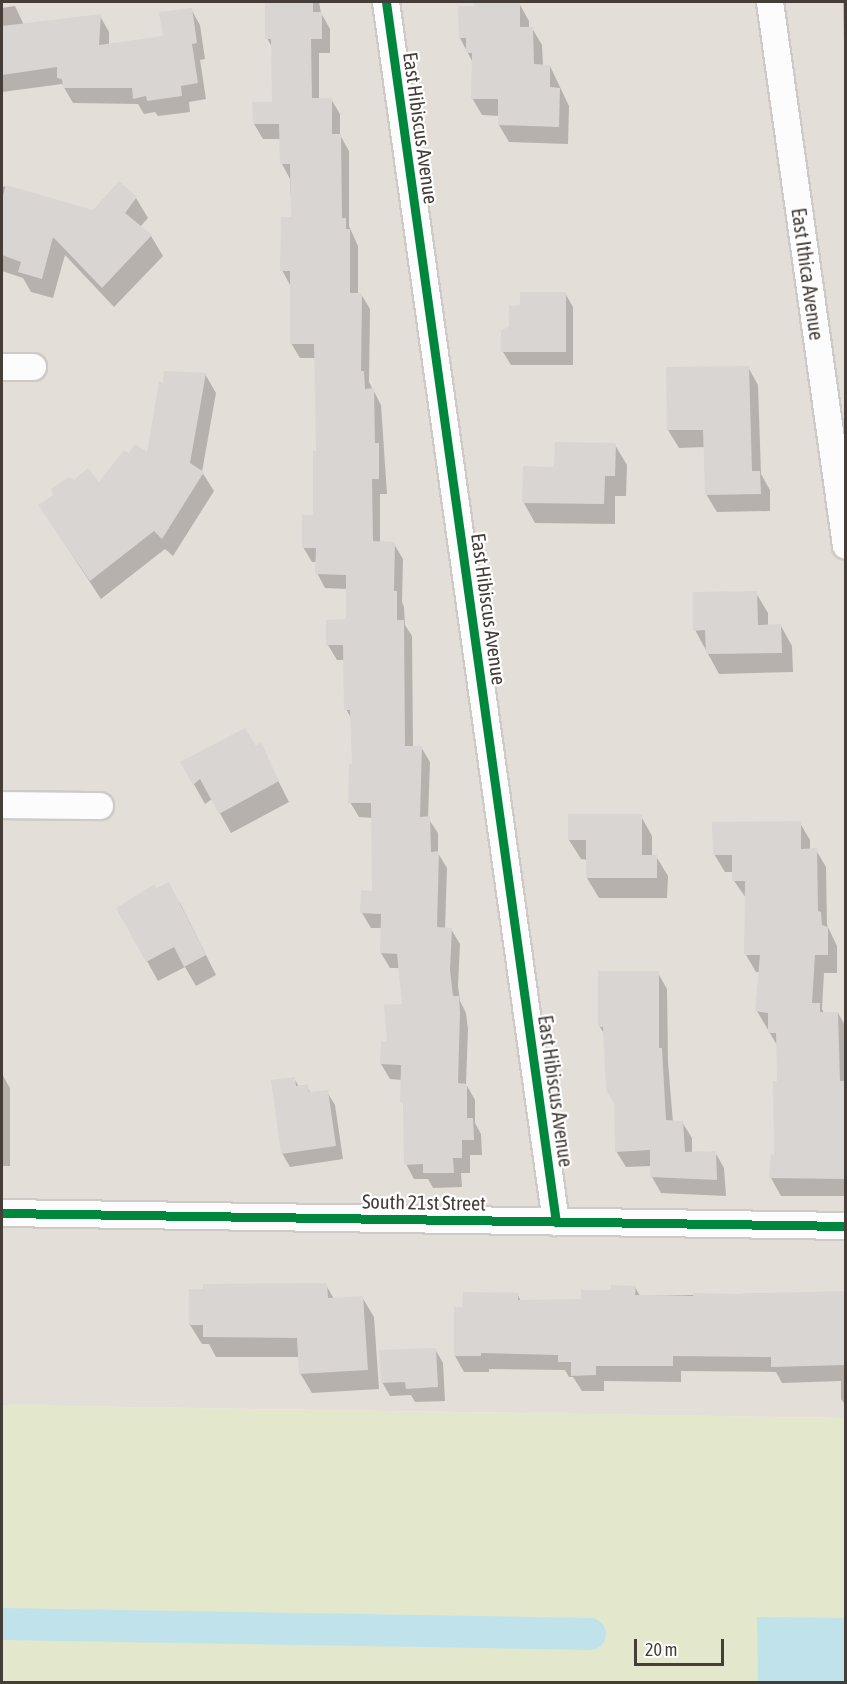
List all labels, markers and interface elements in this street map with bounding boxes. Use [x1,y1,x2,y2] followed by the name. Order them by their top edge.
[398,51,444,205] street label: East Hibiscus Avenue
[787,206,829,342] street label: East Ithica Avenue
[466,532,512,686] street label: East Hibiscus Avenue
[533,1014,579,1168] street label: East Hibiscus Avenue
[362,1189,486,1215] street label: South 21st Street
[637,1627,727,1665] scale bar
[645,1639,677,1660] text: 20 m

